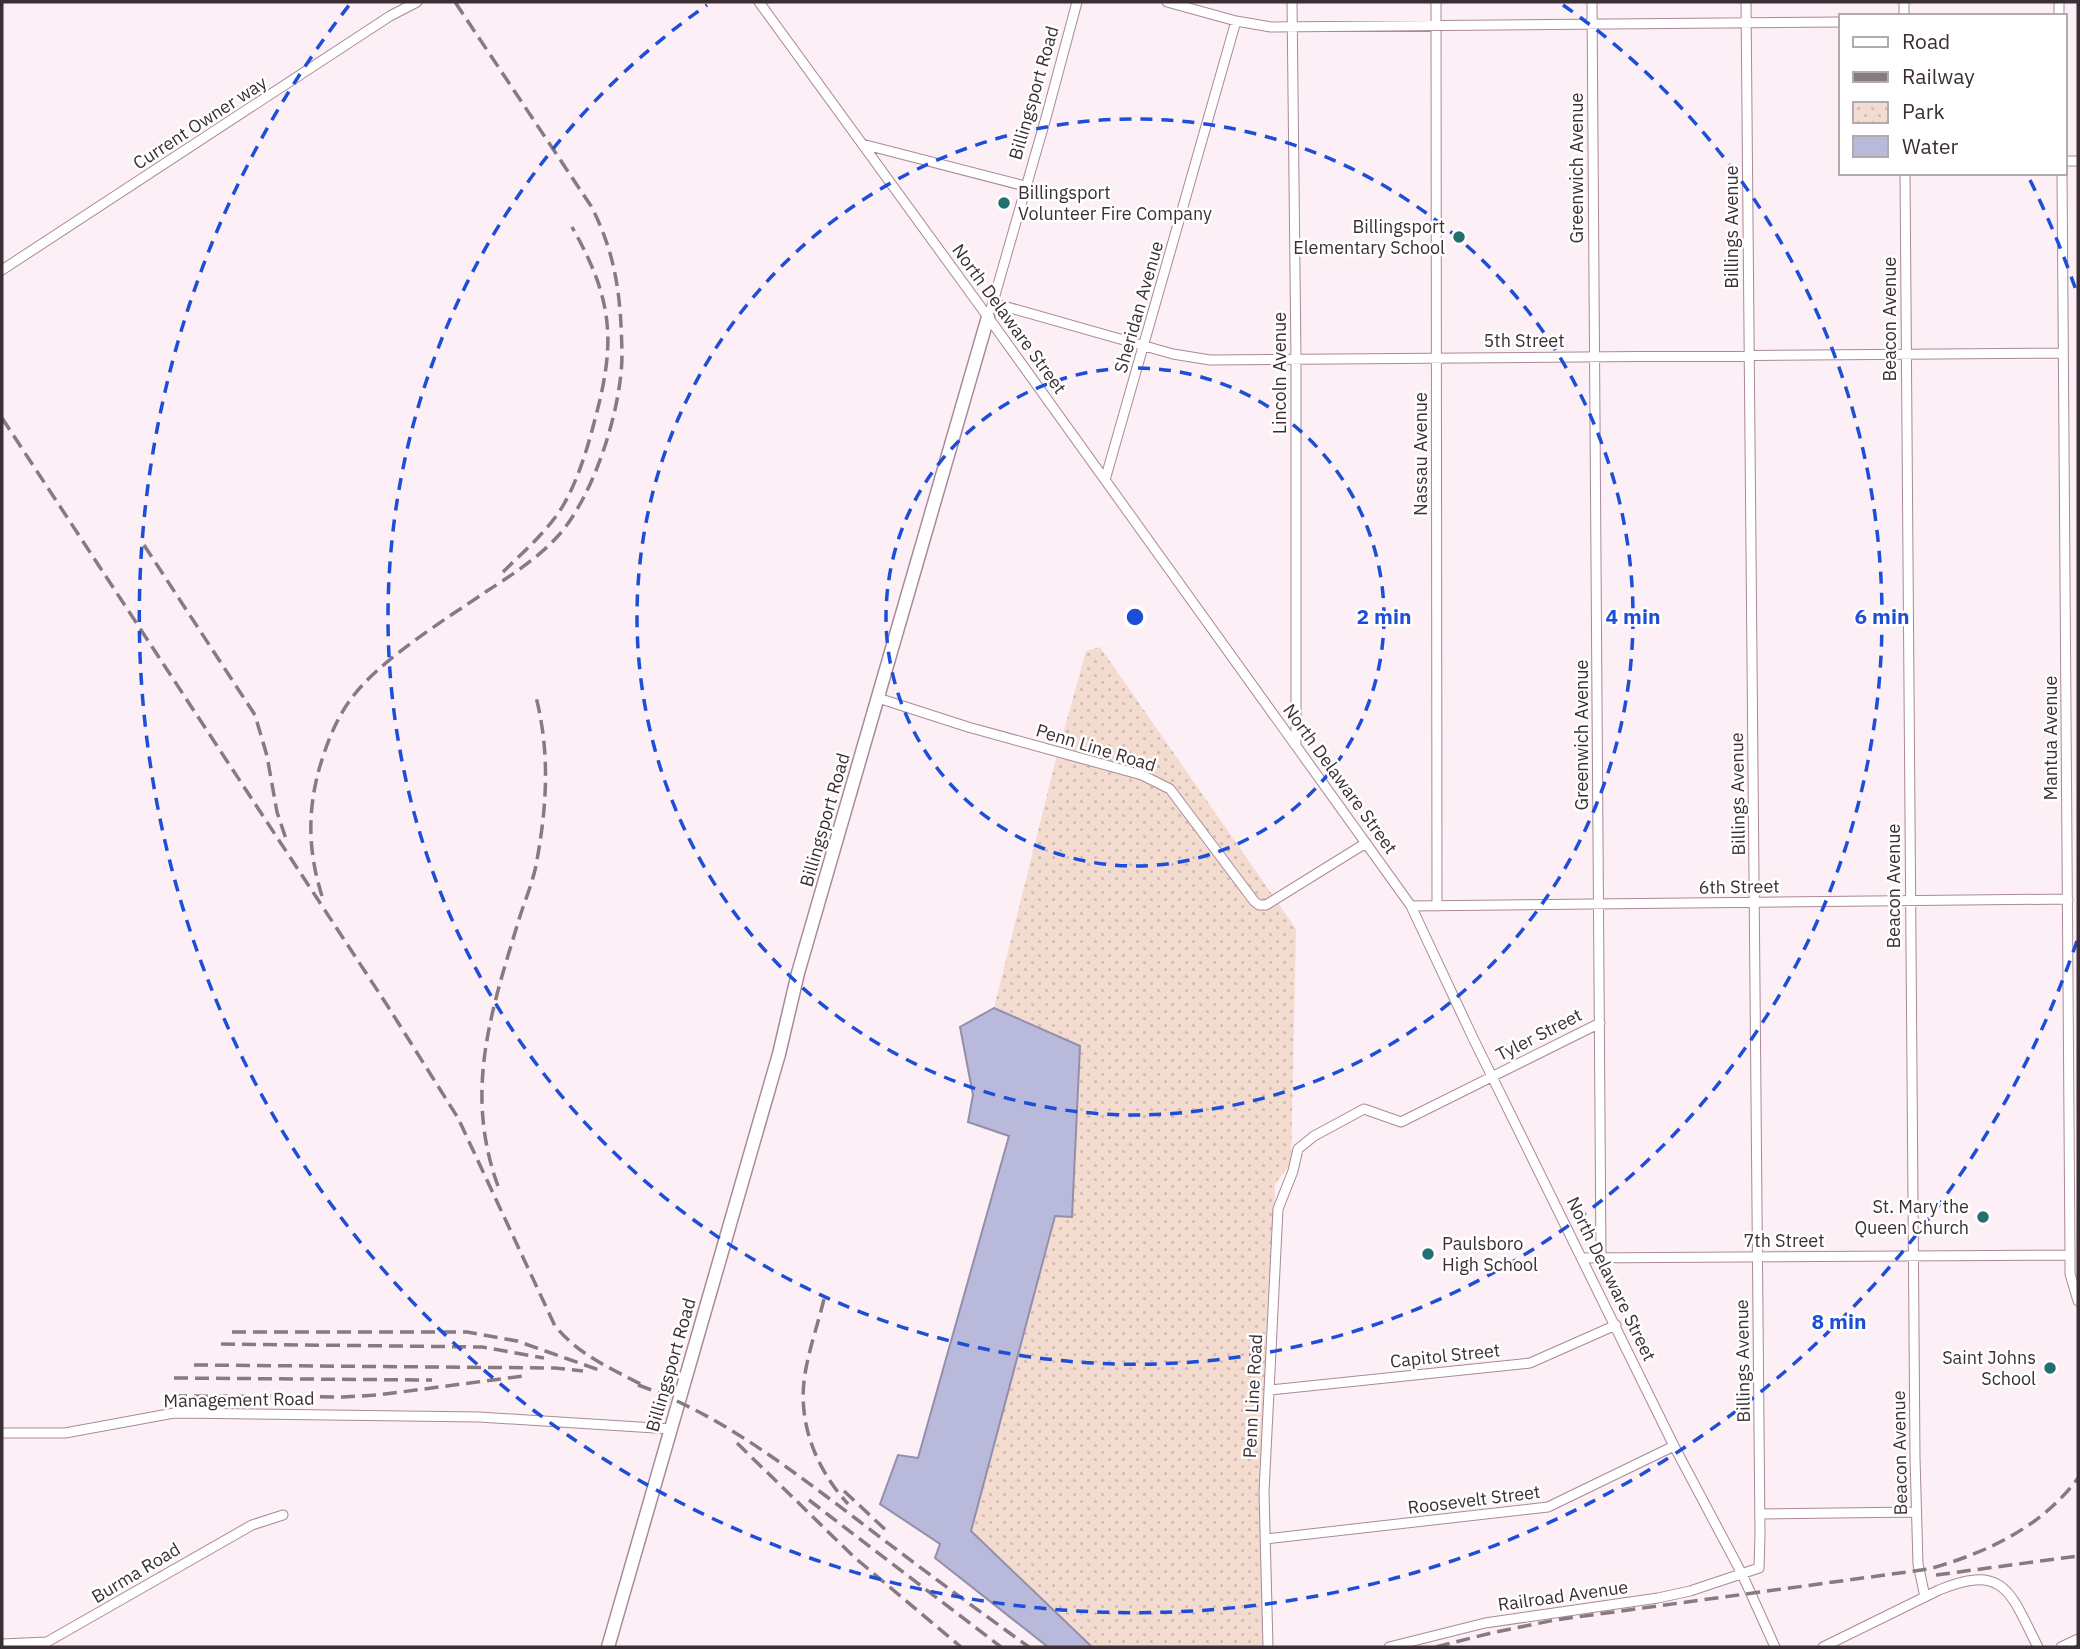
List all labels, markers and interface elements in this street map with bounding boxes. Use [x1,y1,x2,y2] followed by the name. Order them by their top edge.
[1839,14,2066,175] legend
[1003,23,1064,162] street label: Billingsport Road
[1902,27,1950,55] text: Road
[1902,62,1975,90] text: Railway
[129,71,271,174] street label: Current Owner way
[1565,92,1588,243] street label: Greenwich Avenue
[1902,97,1945,125] text: Park
[1902,132,1959,160] text: Water
[1720,165,1743,289] street label: Billings Avenue
[1018,181,1212,225] place label: Billingsport Volunteer Fire Company
[996,195,1012,211] marker: Billingsport Volunteer Fire Company
[1293,215,1445,259] place label: Billingsport Elementary School
[1451,229,1467,245] marker: Billingsport Elementary School
[1109,238,1168,376] street label: Sheridan Avenue
[947,239,1072,398] street label: North Delaware Street
[1878,256,1901,381] street label: Beacon Avenue
[1268,312,1291,434] street label: Lincoln Avenue
[1484,329,1564,352] street label: 5th Street
[1409,392,1432,516] street label: Nassau Avenue
[1357,602,1411,630] text: 2 min
[1606,602,1660,630] text: 4 min
[1855,602,1909,630] text: 6 min
[1123,605,1147,629] centre of rings
[1570,659,1593,810] street label: Greenwich Avenue
[2039,675,2062,800] street label: Mantua Avenue
[1278,699,1403,858] street label: North Delaware Street
[1033,718,1159,777] street label: Penn Line Road
[1725,732,1750,856] street label: Billings Avenue
[794,750,855,889] street label: Billingsport Road
[1882,823,1905,948] street label: Beacon Avenue
[1698,874,1780,899] street label: 6th Street
[1492,1003,1586,1066] street label: Tyler Street
[1562,1193,1661,1365] street label: North Delaware Street
[1854,1195,1969,1239] place label: St. Mary the Queen Church
[1975,1209,1991,1225] marker: St. Mary the Queen Church
[1744,1229,1824,1252] street label: 7th Street
[1442,1232,1538,1276] place label: Paulsboro High School
[1420,1246,1436,1262] marker: Paulsboro High School
[640,1295,701,1434] street label: Billingsport Road
[1730,1299,1755,1423] street label: Billings Avenue
[1812,1307,1866,1335] text: 8 min
[1238,1333,1267,1459] street label: Penn Line Road
[1389,1338,1501,1373] street label: Capitol Street
[1942,1346,2036,1390] place label: Saint Johns School
[2042,1360,2058,1376] marker: Saint Johns School
[163,1387,315,1412] street label: Management Road
[1887,1390,1912,1516] street label: Beacon Avenue
[1406,1480,1541,1519] street label: Roosevelt Street
[87,1537,184,1608] street label: Burma Road
[1496,1575,1630,1616] street label: Railroad Avenue

